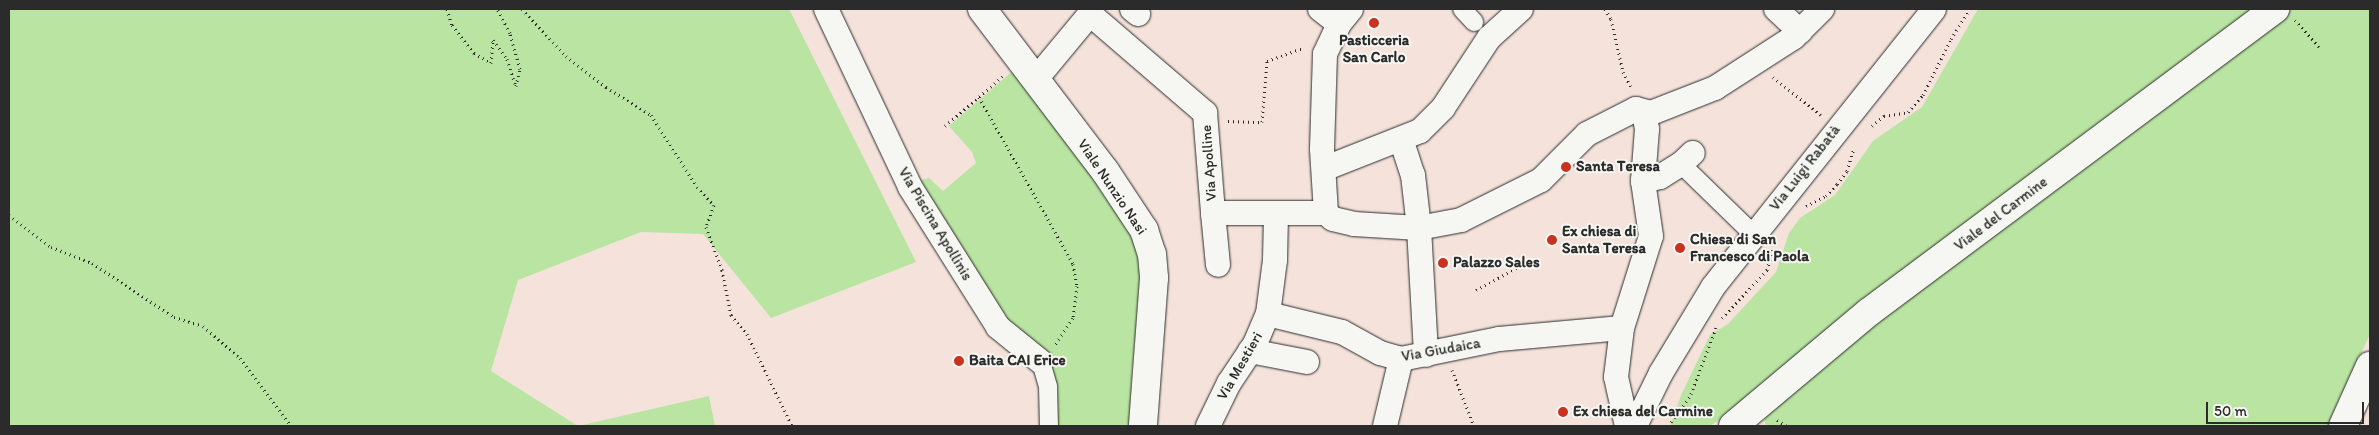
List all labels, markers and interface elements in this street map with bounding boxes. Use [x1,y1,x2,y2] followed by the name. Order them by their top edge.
[1368,17,1380,29] marker: Pasticceria San Carlo
[1339,31,1409,66] place label: Pasticceria San Carlo
[1766,122,1844,214] street label: Via Luigi Rabatà
[1197,124,1221,202] street label: Via Apolline
[1073,136,1151,238] street label: Viale Nunzio Nasi
[1576,158,1659,176] place label: Santa Teresa
[1560,161,1572,173] marker: Santa Teresa
[894,164,976,284] street label: Via Piscina Apollinis
[1950,173,2052,255] street label: Viale del Carmine
[1562,222,1645,257] place label: Ex chiesa di Santa Teresa
[1690,230,1809,265] place label: Chiesa di San Francesco di Paola
[1546,234,1558,246] marker: Ex chiesa di Santa Teresa
[1674,242,1686,254] marker: Chiesa di San Francesco di Paola
[1453,254,1540,272] place label: Palazzo Sales
[1437,257,1449,269] marker: Palazzo Sales
[1213,329,1267,403] street label: Via Mestieri
[1400,334,1482,366] street label: Via Giudaica
[969,352,1066,370] place label: Baita CAI Erice
[953,355,965,367] marker: Baita CAI Erice
[2209,392,2366,424] scale bar
[2214,402,2247,420] text: 50 m
[1573,403,1713,421] place label: Ex chiesa del Carmine
[1557,406,1569,418] marker: Ex chiesa del Carmine

